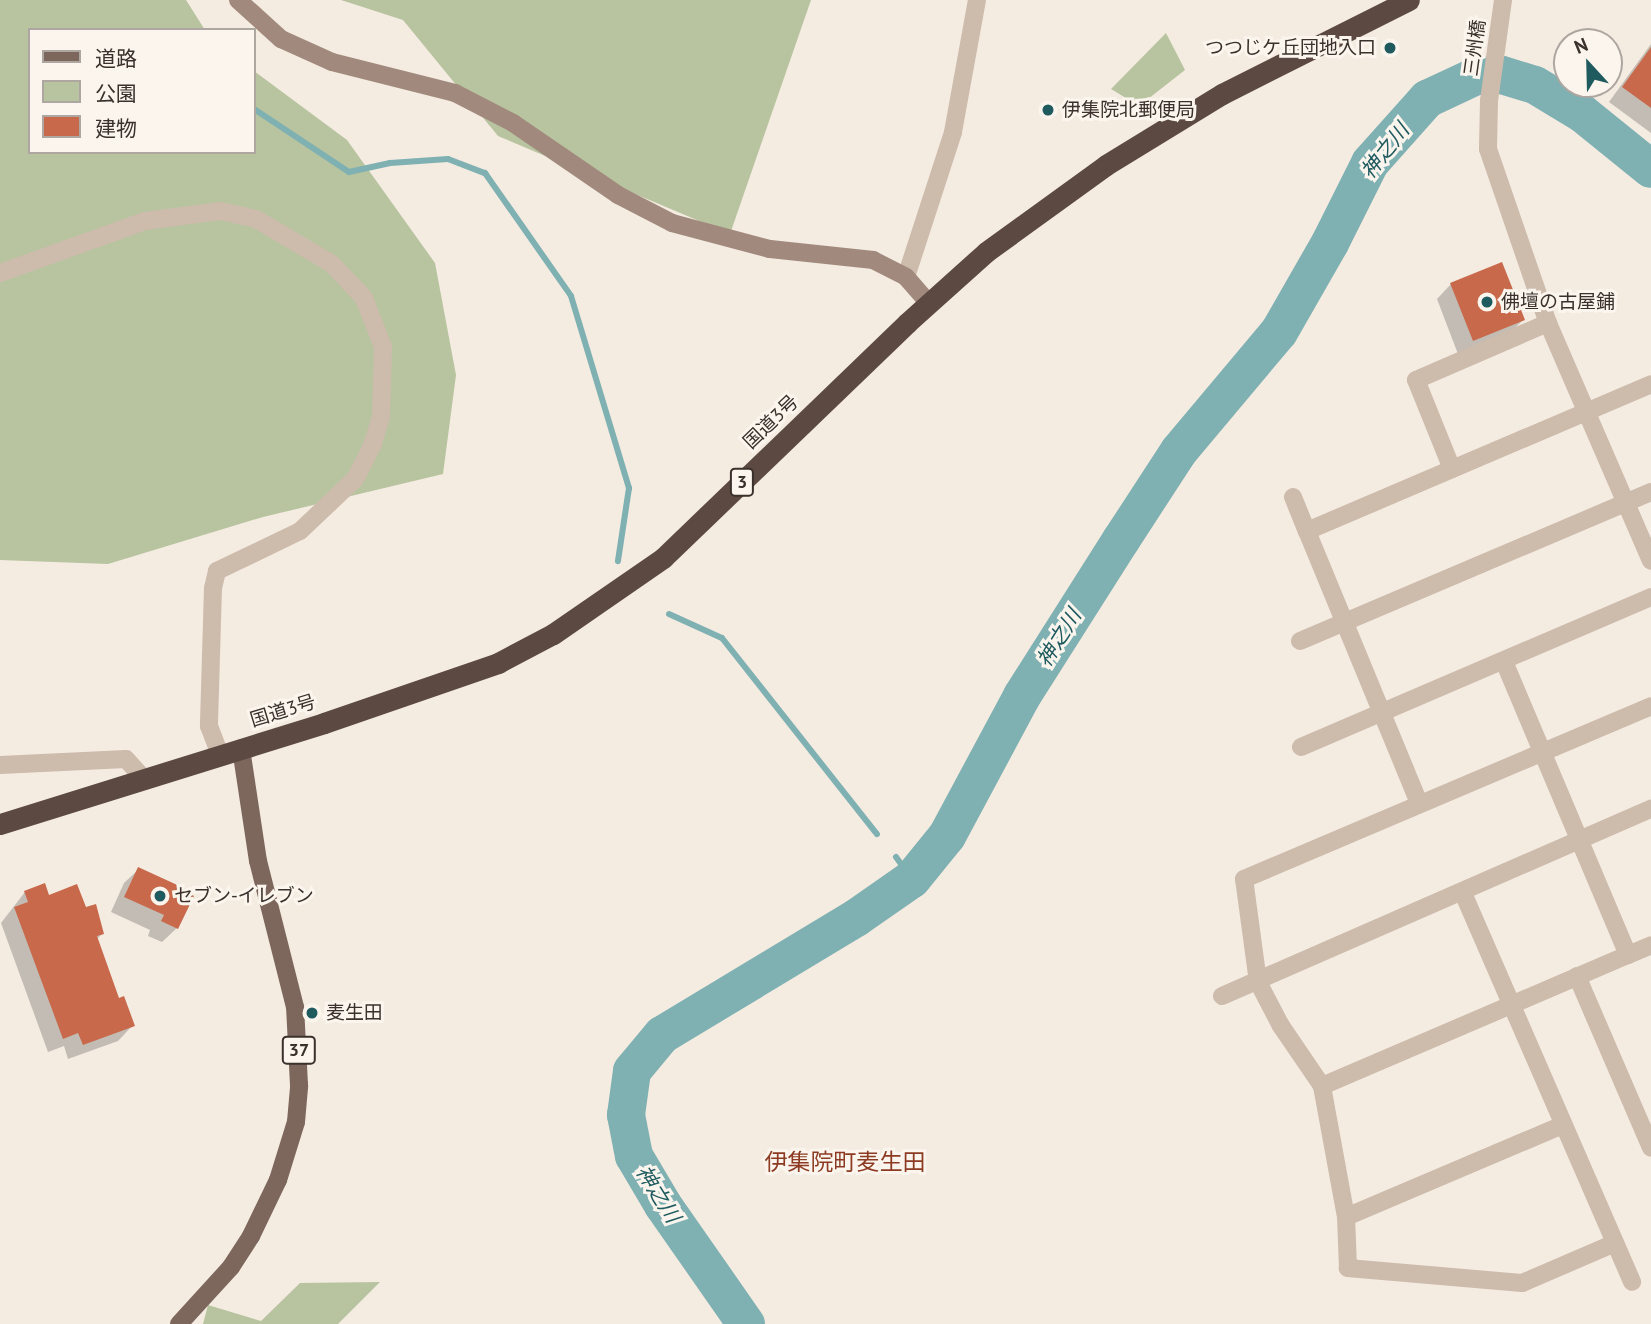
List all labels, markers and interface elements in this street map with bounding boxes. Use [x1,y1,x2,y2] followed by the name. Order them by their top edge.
[1460,18,1490,78] street label: 三州橋
[28,28,256,154] legend
[1553,28,1623,98] north arrow
[1571,32,1591,59] text: N
[1205,37,1376,59] place label: つつじケ丘団地入口
[1382,40,1398,56] marker: つつじケ丘団地入口
[95,45,137,72] text: 道路
[95,80,137,107] text: 公園
[1062,99,1195,121] place label: 伊集院北郵便局
[1040,102,1056,118] marker: 伊集院北郵便局
[95,115,137,142] text: 建物
[1356,118,1414,184] water label: 神之川
[1501,291,1615,313] place label: 佛壇の古屋鋪
[1479,294,1495,310] marker: 佛壇の古屋鋪
[739,390,803,454] street label: 国道3号
[730,468,754,496] road number: 3
[1032,605,1086,671] water label: 神之川
[247,690,319,732] street label: 国道3号
[174,885,314,907] place label: セブン-イレブン
[152,888,168,904] marker: セブン-イレブン
[326,1002,383,1024] place label: 麦生田
[304,1005,320,1021] marker: 麦生田
[282,1036,316,1064] road number: 37
[765,1148,925,1176] district label: 伊集院町麦生田
[631,1161,685,1227] water label: 神之川

